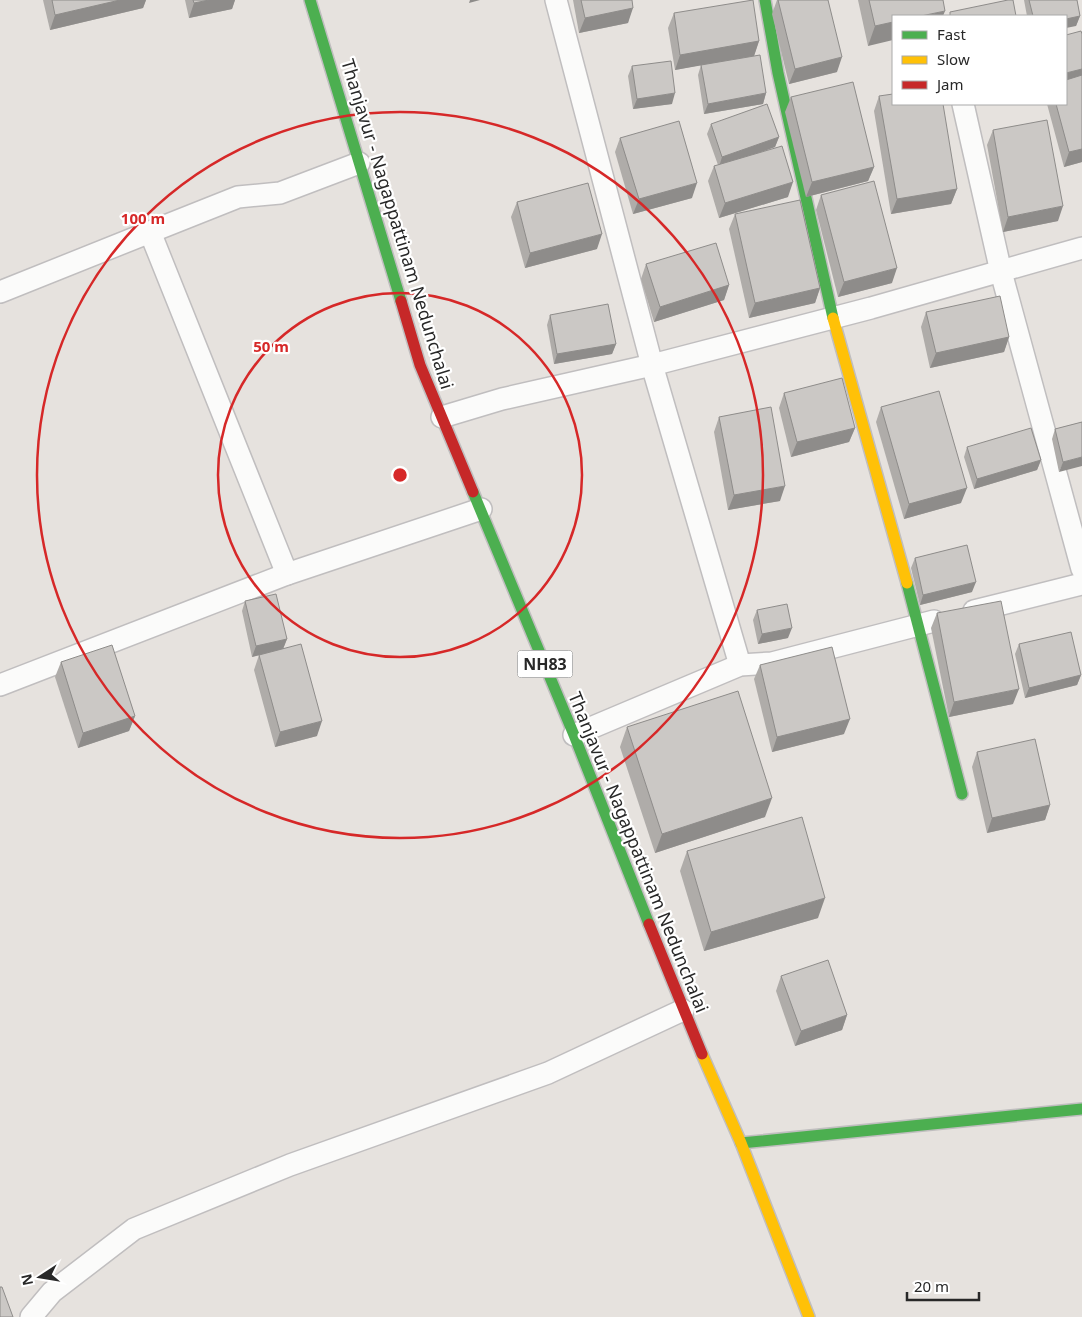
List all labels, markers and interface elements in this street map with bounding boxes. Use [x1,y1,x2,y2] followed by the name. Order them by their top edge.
[892,15,1067,105] legend
[937,24,966,44] text: Fast
[937,49,970,69] text: Slow
[336,56,460,392] street label: Thanjavur - Nagappattinam Nedunchalai
[935,74,964,94] text: Jam
[121,208,165,228] text: 100 m
[253,336,289,356] text: 50 m
[391,466,409,484] centre of rings
[518,651,572,678] road number: NH83
[563,688,715,1016] street label: Thanjavur - Nagappattinam Nedunchalai
[15,1252,65,1302] north arrow
[907,1270,980,1302] scale bar
[16,1272,37,1287] text: N
[914,1276,949,1296] text: 20 m

